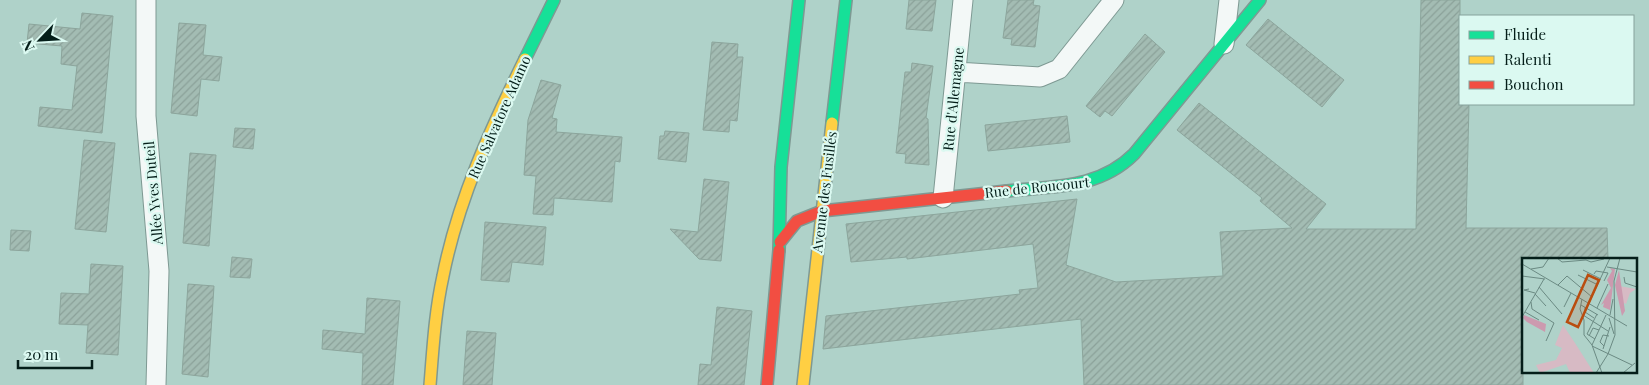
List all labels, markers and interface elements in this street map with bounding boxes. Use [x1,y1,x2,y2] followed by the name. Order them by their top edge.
[15,15,65,65] north arrow
[1459,15,1634,105] legend
[1504,24,1546,44] text: Fluide
[17,37,39,54] text: N
[938,46,968,152] street label: Rue d'Allemagne
[1504,49,1552,69] text: Ralenti
[463,52,535,182] street label: Rue Salvatore Adamo
[1504,74,1564,94] text: Bouchon
[807,130,841,255] street label: Avenue des Fusillés
[139,140,167,247] street label: Allée Yves Duteil
[984,172,1091,202] street label: Rue de Roucourt
[1522,258,1636,372] inset map
[18,338,91,370] scale bar
[25,344,59,364] text: 20 m

